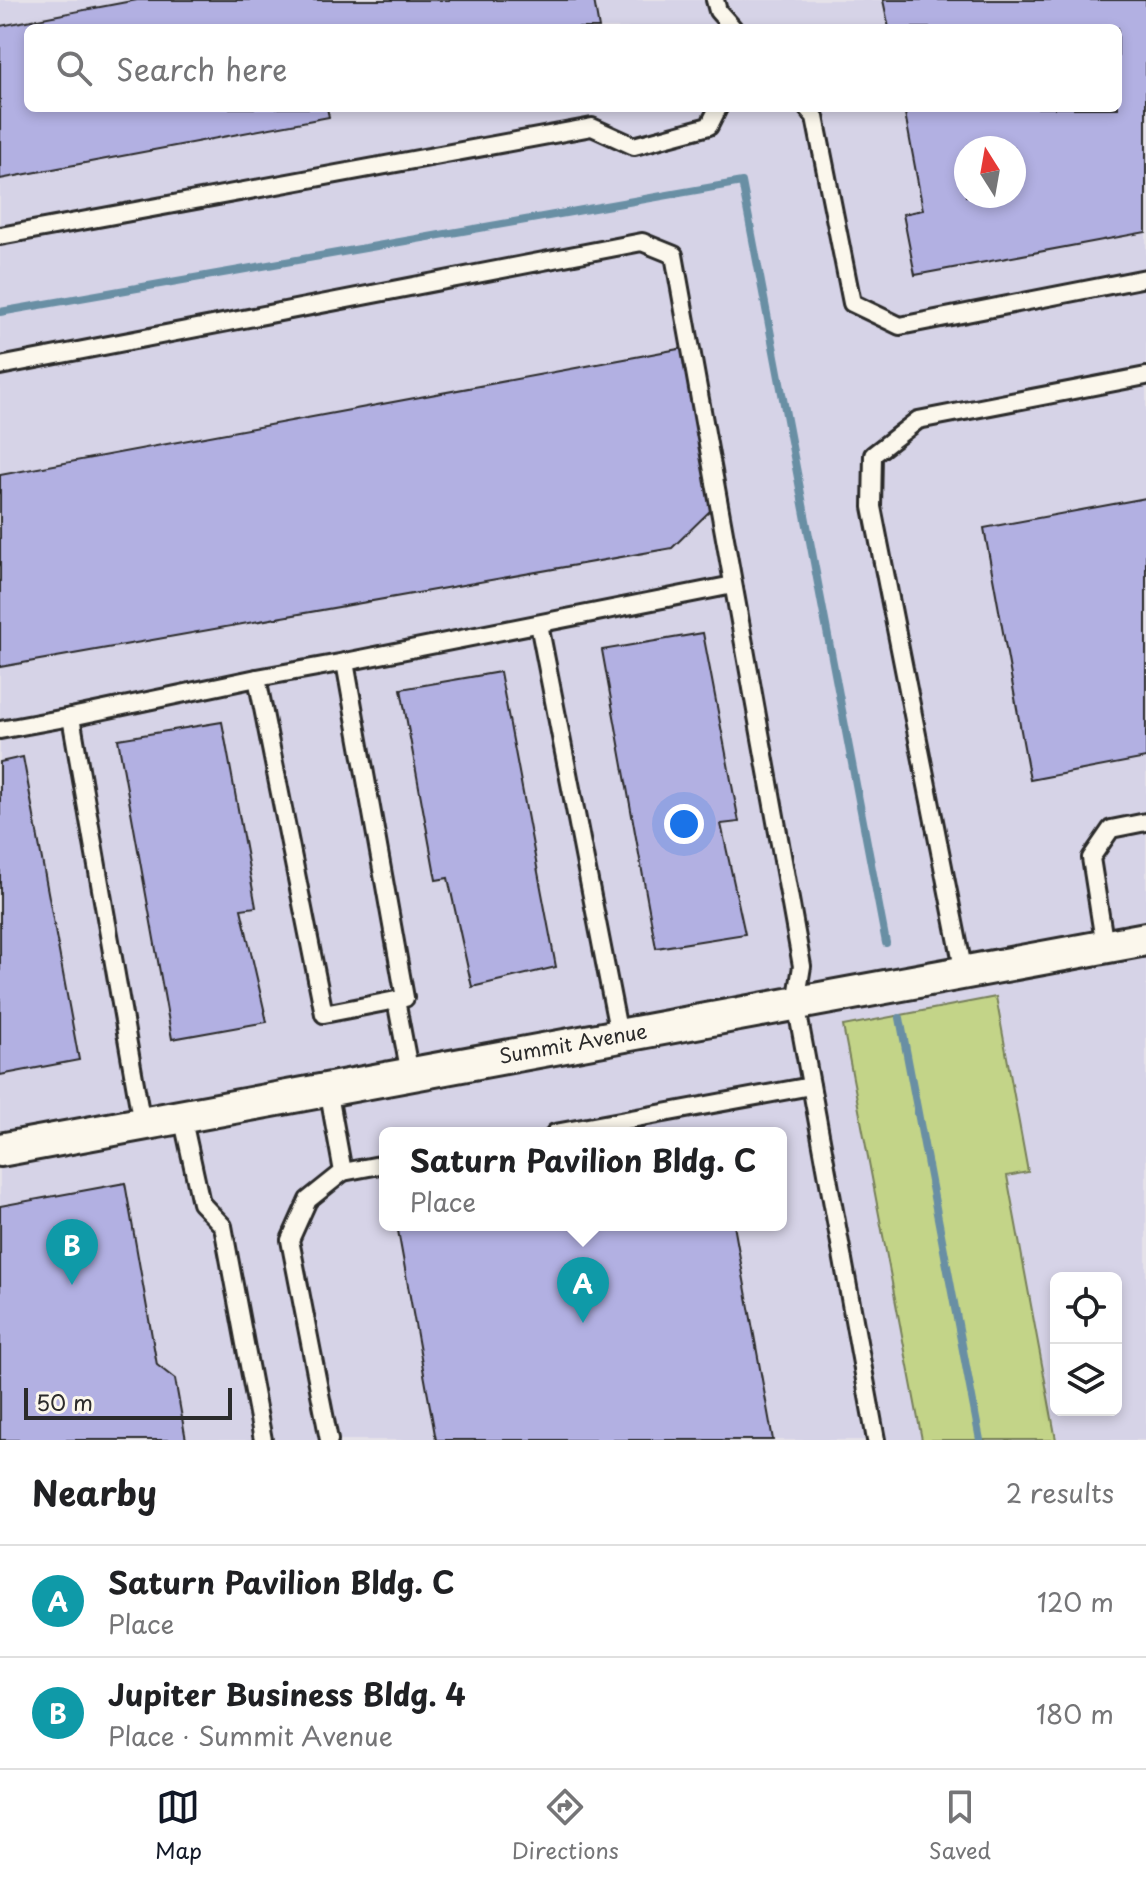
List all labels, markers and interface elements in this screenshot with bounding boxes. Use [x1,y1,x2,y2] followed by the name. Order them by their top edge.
[24,24,1122,112] search box
[52,46,96,90] icon: search
[116,46,288,91] text: Search here
[954,136,1026,208] north arrow
[664,804,704,844] your location
[496,1015,649,1071] street label: Summit Avenue
[379,1127,787,1231] popup
[410,1137,756,1182] text: Saturn Pavilion Bldg. C
[410,1182,476,1221] text: Place
[46,1219,98,1285] pin: B
[557,1257,609,1323] pin: A
[1050,1272,1122,1416] map controls
[1050,1272,1122,1344] button: locate
[1050,1344,1122,1416] button: layers
[24,1384,232,1420] scale bar
[36,1385,93,1418] text: 50 m
[32,1466,157,1518] text: Nearby
[1006,1473,1114,1512] text: 2 results
[108,1559,455,1604] text: Saturn Pavilion Bldg. C
[48,1582,68,1621] text: A
[1037,1582,1114,1621] text: 120 m
[108,1604,174,1643] text: Place
[108,1671,466,1716] text: Jupiter Business Bldg. 4
[49,1694,67,1733] text: B
[1036,1694,1114,1733] text: 180 m
[108,1716,393,1755] text: Place · Summit Avenue
[155,1785,202,1866] tab: Map
[512,1785,619,1866] tab: Directions
[929,1785,991,1866] tab: Saved

